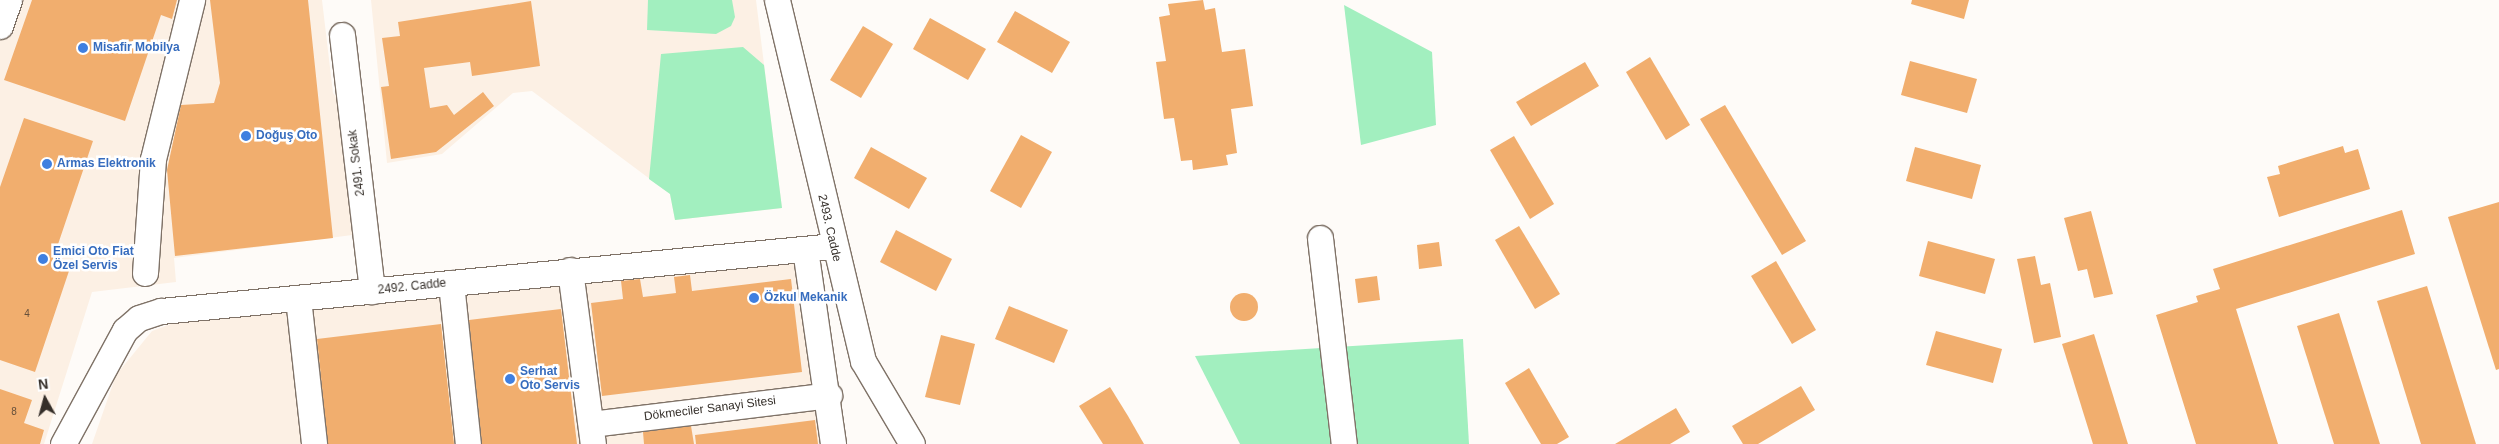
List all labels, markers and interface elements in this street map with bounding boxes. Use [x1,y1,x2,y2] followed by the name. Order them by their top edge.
[93,41,180,55] place label: Misafir Mobilya
[77,42,89,54] marker: Misafir Mobilya
[256,129,317,143] place label: Doğuş Oto
[346,129,368,197] street label: 2491. Sokak
[240,130,252,142] marker: Doğuş Oto
[57,157,156,171] place label: Armas Elektronik
[41,158,53,170] marker: Armas Elektronik
[814,193,844,263] street label: 2493. Cadde
[53,245,134,273] place label: Emici Oto Fiat Özel Servis
[37,253,49,265] marker: Emici Oto Fiat Özel Servis
[377,276,447,298] street label: 2492. Cadde
[764,291,847,305] place label: Özkul Mekanik
[748,292,760,304] marker: Özkul Mekanik
[24,308,30,320] house number: 4
[520,365,580,393] place label: Serhat Oto Servis
[504,373,516,385] marker: Serhat Oto Servis
[20,374,70,424] north arrow
[37,376,49,393] text: N
[643,394,777,424] street label: Dökmeciler Sanayi Sitesi
[11,406,17,418] house number: 8

